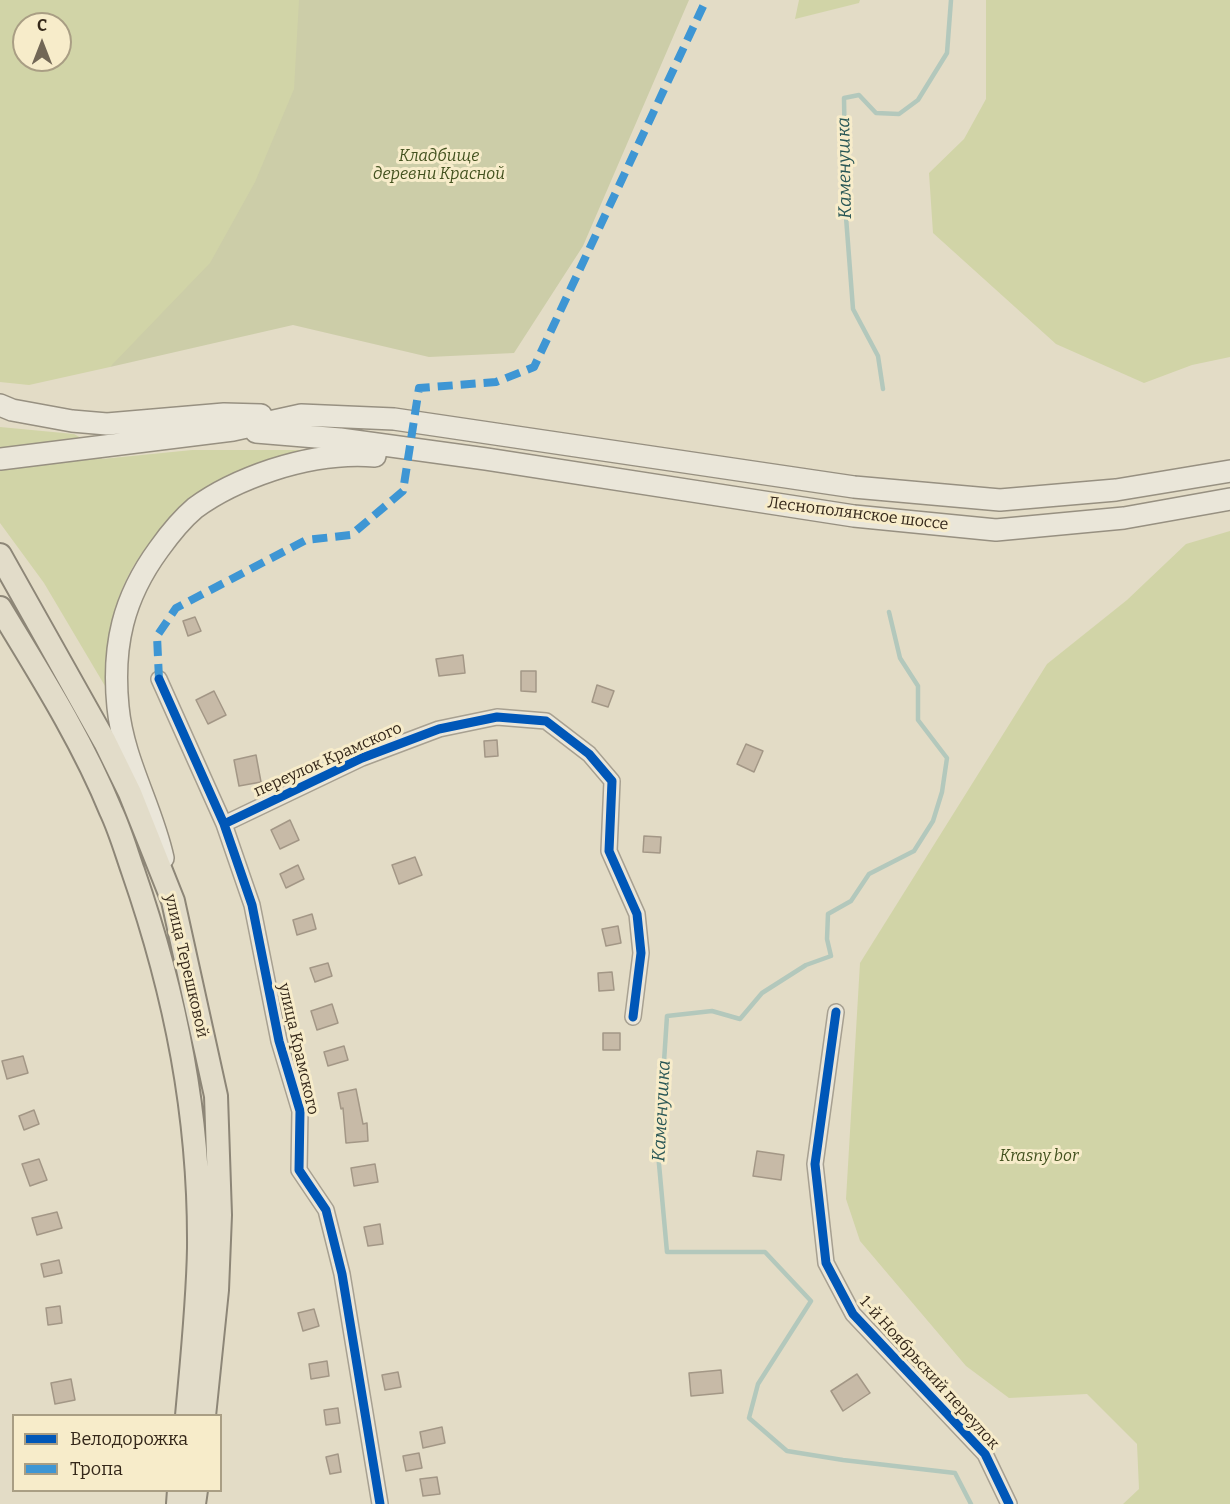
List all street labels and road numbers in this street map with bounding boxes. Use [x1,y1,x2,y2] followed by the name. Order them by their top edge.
[767,493,949,535] street label: Леснополянское шоссе
[251,719,405,801] street label: переулок Крамского
[160,892,212,1040] street label: улица Терешковой
[274,981,322,1117] street label: улица Крамского
[855,1292,1003,1454] street label: 1-й Ноябрьский переулок

